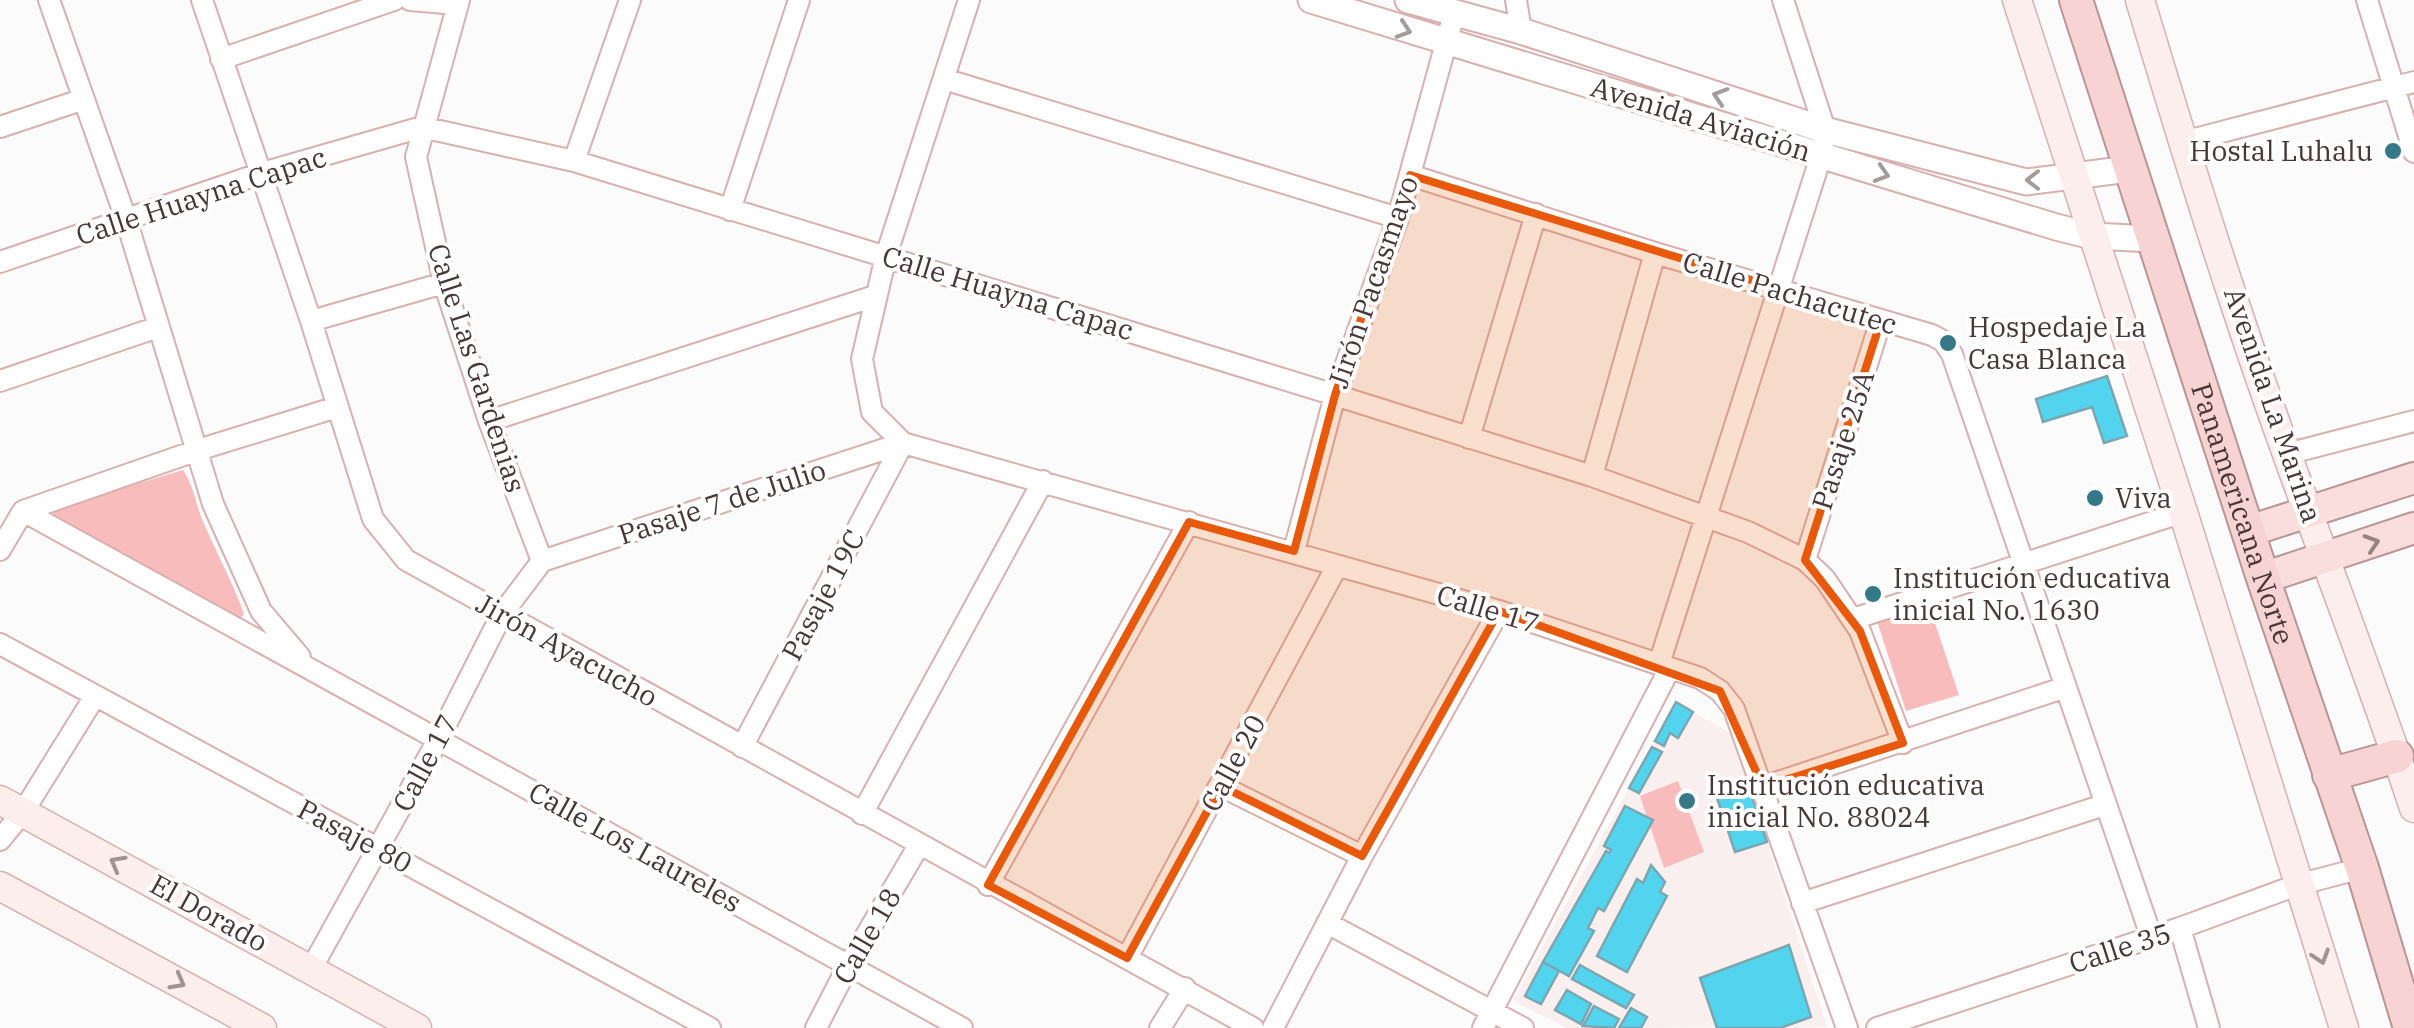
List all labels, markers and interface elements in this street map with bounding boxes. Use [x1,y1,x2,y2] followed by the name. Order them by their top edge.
[1394,18,1411,38] one-way arrow
[1587,67,1816,170] street label: Avenida Aviación
[1712,87,1729,108] one-way arrow
[2189,132,2373,169] place label: Hostal Luhalu
[71,138,331,253] street label: Calle Huayna Capac
[2382,140,2404,162] marker: Hostal Luhalu
[1873,162,1890,183] one-way arrow
[2025,169,2040,190] one-way arrow
[1319,171,1426,393] street label: Jirón Pacasmayo
[878,237,1138,348] street label: Calle Huayna Capac
[420,239,535,497] street label: Calle Las Gardenias
[1678,242,1902,343] street label: Calle Pachacutec
[2216,282,2331,527] street label: Avenida La Marina
[1968,308,2146,377] place label: Hospedaje La Casa Blanca
[1937,332,1959,354] marker: Hospedaje La Casa Blanca
[1803,366,1882,514] street label: Pasaje 25A
[2183,378,2303,649] street label: Panamericana Norte
[613,451,830,553] street label: Pasaje 7 de Julio
[2115,479,2172,516] place label: Viva
[2084,487,2106,509] marker: Viva
[773,523,872,667] street label: Pasaje 19C
[2362,534,2379,554] one-way arrow
[1893,559,2171,628] place label: Institución educativa inicial No. 1630
[1432,575,1544,642] street label: Calle 17
[1862,583,1884,605] marker: Institución educativa inicial No. 1630
[470,584,665,715] street label: Jirón Ayacucho
[384,708,466,818] street label: Calle 17
[1192,708,1274,818] street label: Calle 20
[1707,766,1985,835] place label: Institución educativa inicial No. 88024
[522,773,748,920] street label: Calle Los Laureles
[291,790,419,881] street label: Pasaje 80
[1676,790,1698,812] marker: Institución educativa inicial No. 88024
[110,856,128,876] one-way arrow
[144,865,275,960] street label: El Dorado
[824,881,909,991] street label: Calle 18
[2064,914,2176,981] street label: Calle 35
[2309,947,2329,964] one-way arrow
[167,970,185,990] one-way arrow

